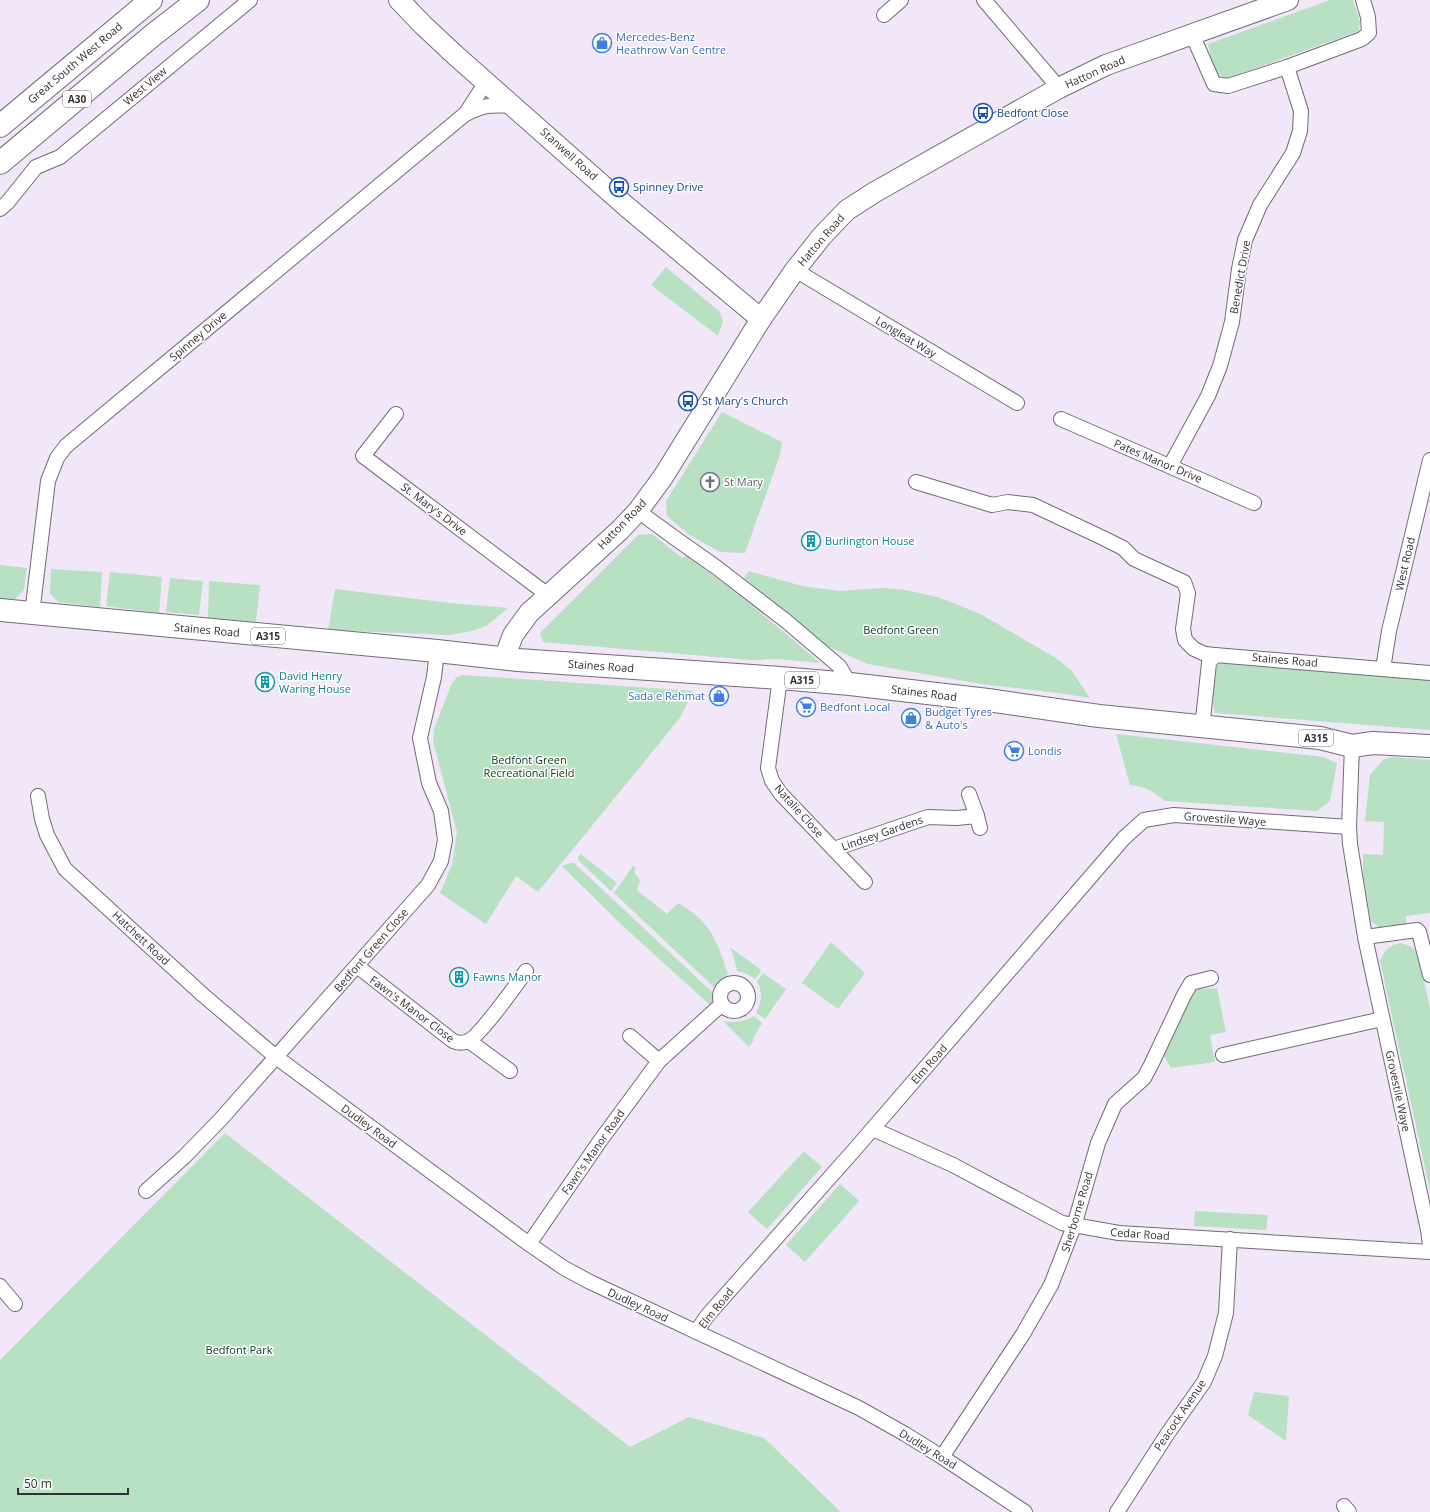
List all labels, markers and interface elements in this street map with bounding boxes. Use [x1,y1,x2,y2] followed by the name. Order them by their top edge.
[24,19,125,107] street label: Great South West Road
[616,29,726,57] place label: Mercedes-Benz Heathrow Van Centre
[591,32,613,54] shop icon: Mercedes-Benz Heathrow Van Centre
[1062,52,1127,92] street label: Hatton Road
[120,63,170,108] street label: West View
[63,91,91,107] road number: A30
[972,102,994,124] bus stop icon: Bedfont Close
[997,105,1069,120] place label: Bedfont Close
[537,124,601,183] street label: Stanwell Road
[608,176,630,198] bus stop icon: Spinney Drive
[633,179,704,194] place label: Spinney Drive
[794,210,847,269] street label: Hatton Road
[1226,239,1253,315] street label: Benedict Drive
[166,307,230,364] street label: Spinney Drive
[873,312,940,361] street label: Longleat Way
[677,390,699,412] bus stop icon: St Mary's Church
[702,393,788,408] place label: St Mary's Church
[1112,435,1205,486] street label: Pates Manor Drive
[699,471,721,493] church icon: St Mary
[724,474,763,489] place label: St Mary
[398,479,470,538] street label: St. Mary's Drive
[594,495,649,552] street label: Hatton Road
[800,530,822,552] building icon: Burlington House
[825,533,915,548] place label: Burlington House
[1391,536,1418,592] street label: West Road
[173,619,241,640] street label: Staines Road
[863,622,939,637] park label: Bedfont Green
[251,628,285,644] road number: A315
[1251,649,1319,670] street label: Staines Road
[568,656,635,675] street label: Staines Road
[279,668,351,696] place label: David Henry Waring House
[254,671,276,693] building icon: David Henry Waring House
[785,672,819,688] road number: A315
[890,681,958,704] street label: Staines Road
[708,685,730,707] shop icon: Sada e Rehmat
[628,688,705,703] place label: Sada e Rehmat
[795,696,817,718] supermarket icon: Bedfont Local
[820,699,890,714] place label: Bedfont Local
[925,704,992,732] place label: Budget Tyres & Auto's
[900,707,922,729] shop icon: Budget Tyres & Auto's
[1299,730,1333,746] road number: A315
[1003,740,1025,762] supermarket icon: Londis
[1028,743,1062,758] place label: Londis
[484,752,574,780] park label: Bedfont Green Recreational Field
[771,781,827,840] street label: Natalie Close
[1183,808,1267,829] street label: Grovestile Waye
[839,812,925,854] street label: Lindsey Gardens
[330,905,411,995] street label: Bedfont Green Close
[109,907,173,968] street label: Hatchett Road
[448,966,470,988] building icon: Fawns Manor
[473,969,543,984] place label: Fawns Manor
[367,972,458,1045] street label: Fawn's Manor Close
[907,1041,950,1087] street label: Elm Road
[1383,1049,1414,1133] street label: Grovestile Waye
[339,1100,400,1151] street label: Dudley Road
[558,1106,628,1197] street label: Fawn's Manor Road
[1057,1170,1096,1254] street label: Sherborne Road
[1110,1224,1170,1243] street label: Cedar Road
[606,1284,671,1325] street label: Dudley Road
[695,1284,737,1331] street label: Elm Road
[206,1342,273,1357] park label: Bedfont Park
[1150,1376,1209,1453] street label: Peacock Avenue
[897,1425,960,1472] street label: Dudley Road
[18,1470,128,1496] scale bar
[24,1475,52,1492] text: 50 m

